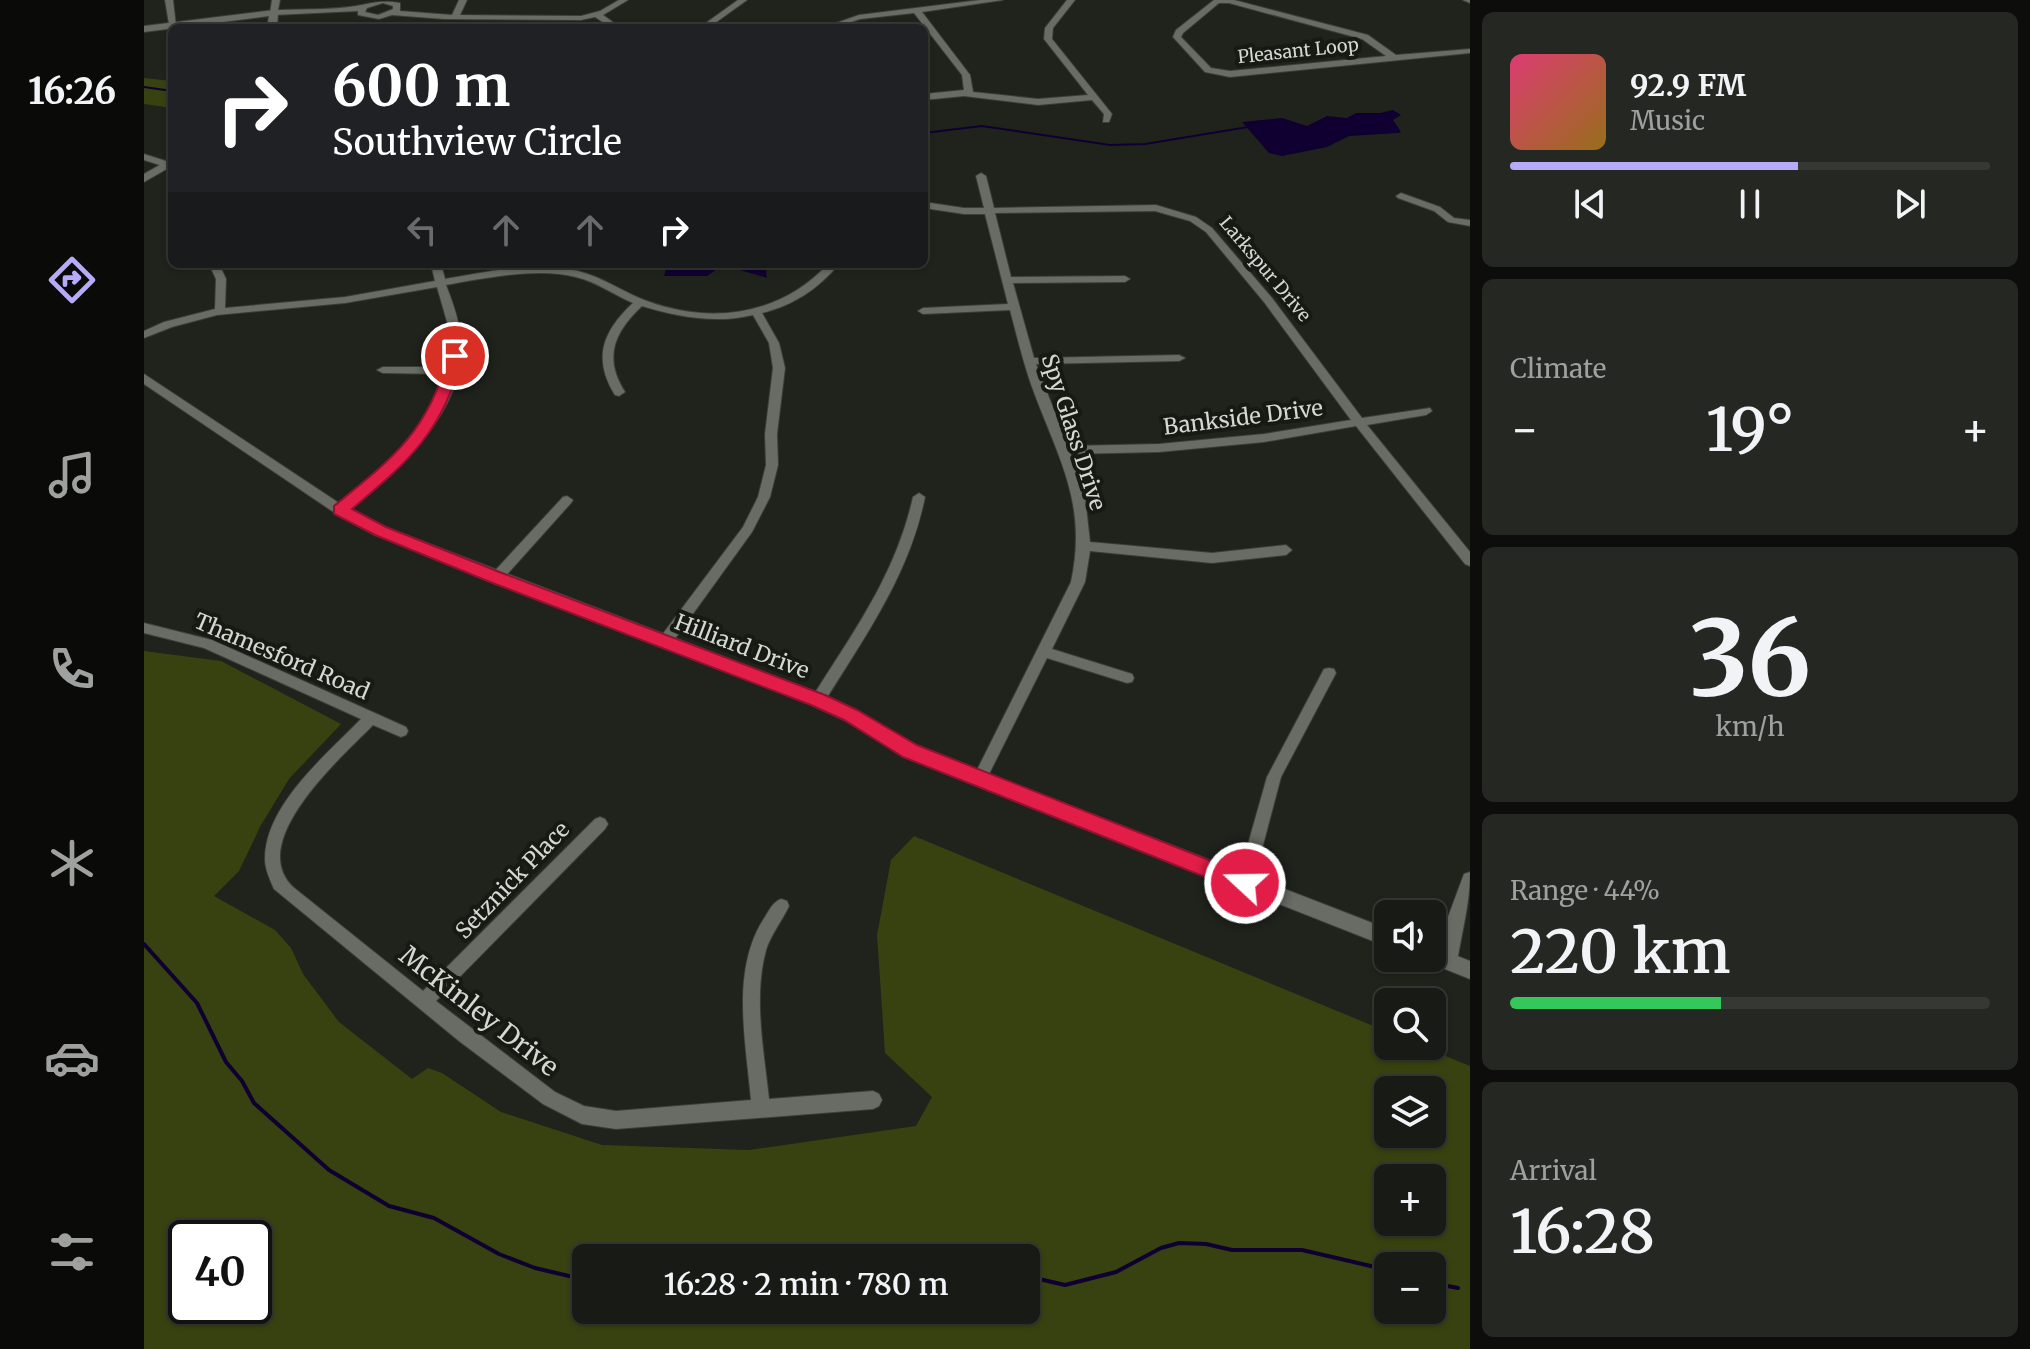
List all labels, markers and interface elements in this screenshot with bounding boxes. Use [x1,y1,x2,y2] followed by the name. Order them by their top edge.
[1236,33,1360,68] street label: Pleasant Loop
[332,51,510,121] text: 600 m
[200,56,304,160] icon: right
[1630,66,1746,104] text: 92.9 FM
[28,69,116,114] text: 16:26
[1630,104,1705,137] text: Music
[332,120,622,165] text: Southview Circle
[1568,182,1612,226] icon: previous
[1728,182,1772,226] icon: pause
[1888,182,1932,226] icon: next
[400,208,444,252] icon: left
[484,208,528,252] icon: ahead
[568,208,612,252] icon: ahead
[652,208,696,252] icon: right
[1215,211,1316,326] street label: Larkspur Drive
[44,252,100,308] icon: directions
[421,322,489,390] pin
[433,334,477,378] icon: arrive
[1036,350,1112,514] street label: Spy Glass Drive
[1510,352,1606,385] text: Climate
[1706,392,1794,467] text: 19°
[1162,393,1324,441] street label: Bankside Drive
[1510,402,1539,457] text: −
[1961,402,1990,457] text: +
[44,447,100,503] icon: music
[1689,593,1811,723] text: 36
[190,606,374,706] street label: Thamesford Road
[671,607,813,685] street label: Hilliard Drive
[44,641,100,697] icon: phone
[1716,710,1784,743] text: km/h
[449,816,575,944] street label: Setznick Place
[44,835,100,891] icon: climate
[1203,841,1287,925] position arrow
[1510,874,1660,907] text: Range · 44%
[1374,900,1446,1324] map controls
[1374,900,1446,972] button: sound
[1510,914,1731,989] text: 220 km
[393,938,565,1083] street label: McKinley Drive
[1374,988,1446,1060] button: search
[44,1030,100,1086] icon: car
[1374,1076,1446,1148] button: layers
[1510,1154,1597,1187] text: Arrival
[1374,1164,1446,1236] button: +
[1510,1194,1655,1269] text: 16:28
[168,1220,272,1324] speed limit sign: 40
[44,1224,100,1280] icon: filters
[1374,1252,1446,1324] button: −
[664,1265,948,1303] text: 16:28 · 2 min · 780 m

